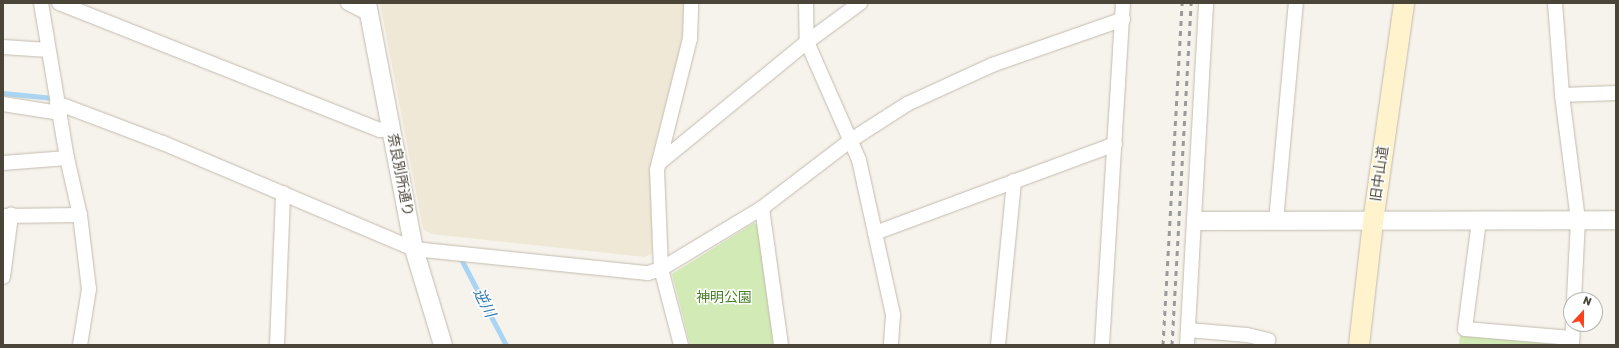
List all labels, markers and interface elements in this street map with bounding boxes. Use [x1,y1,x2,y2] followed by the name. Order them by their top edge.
[384,132,416,218] street label: 奈良別所通り
[1368,145,1392,203] street label: 旧中山道
[469,286,499,320] water label: 逆川
[696,290,752,306] park label: 神明公園
[1563,292,1603,332] north arrow
[1581,294,1593,309] text: N

